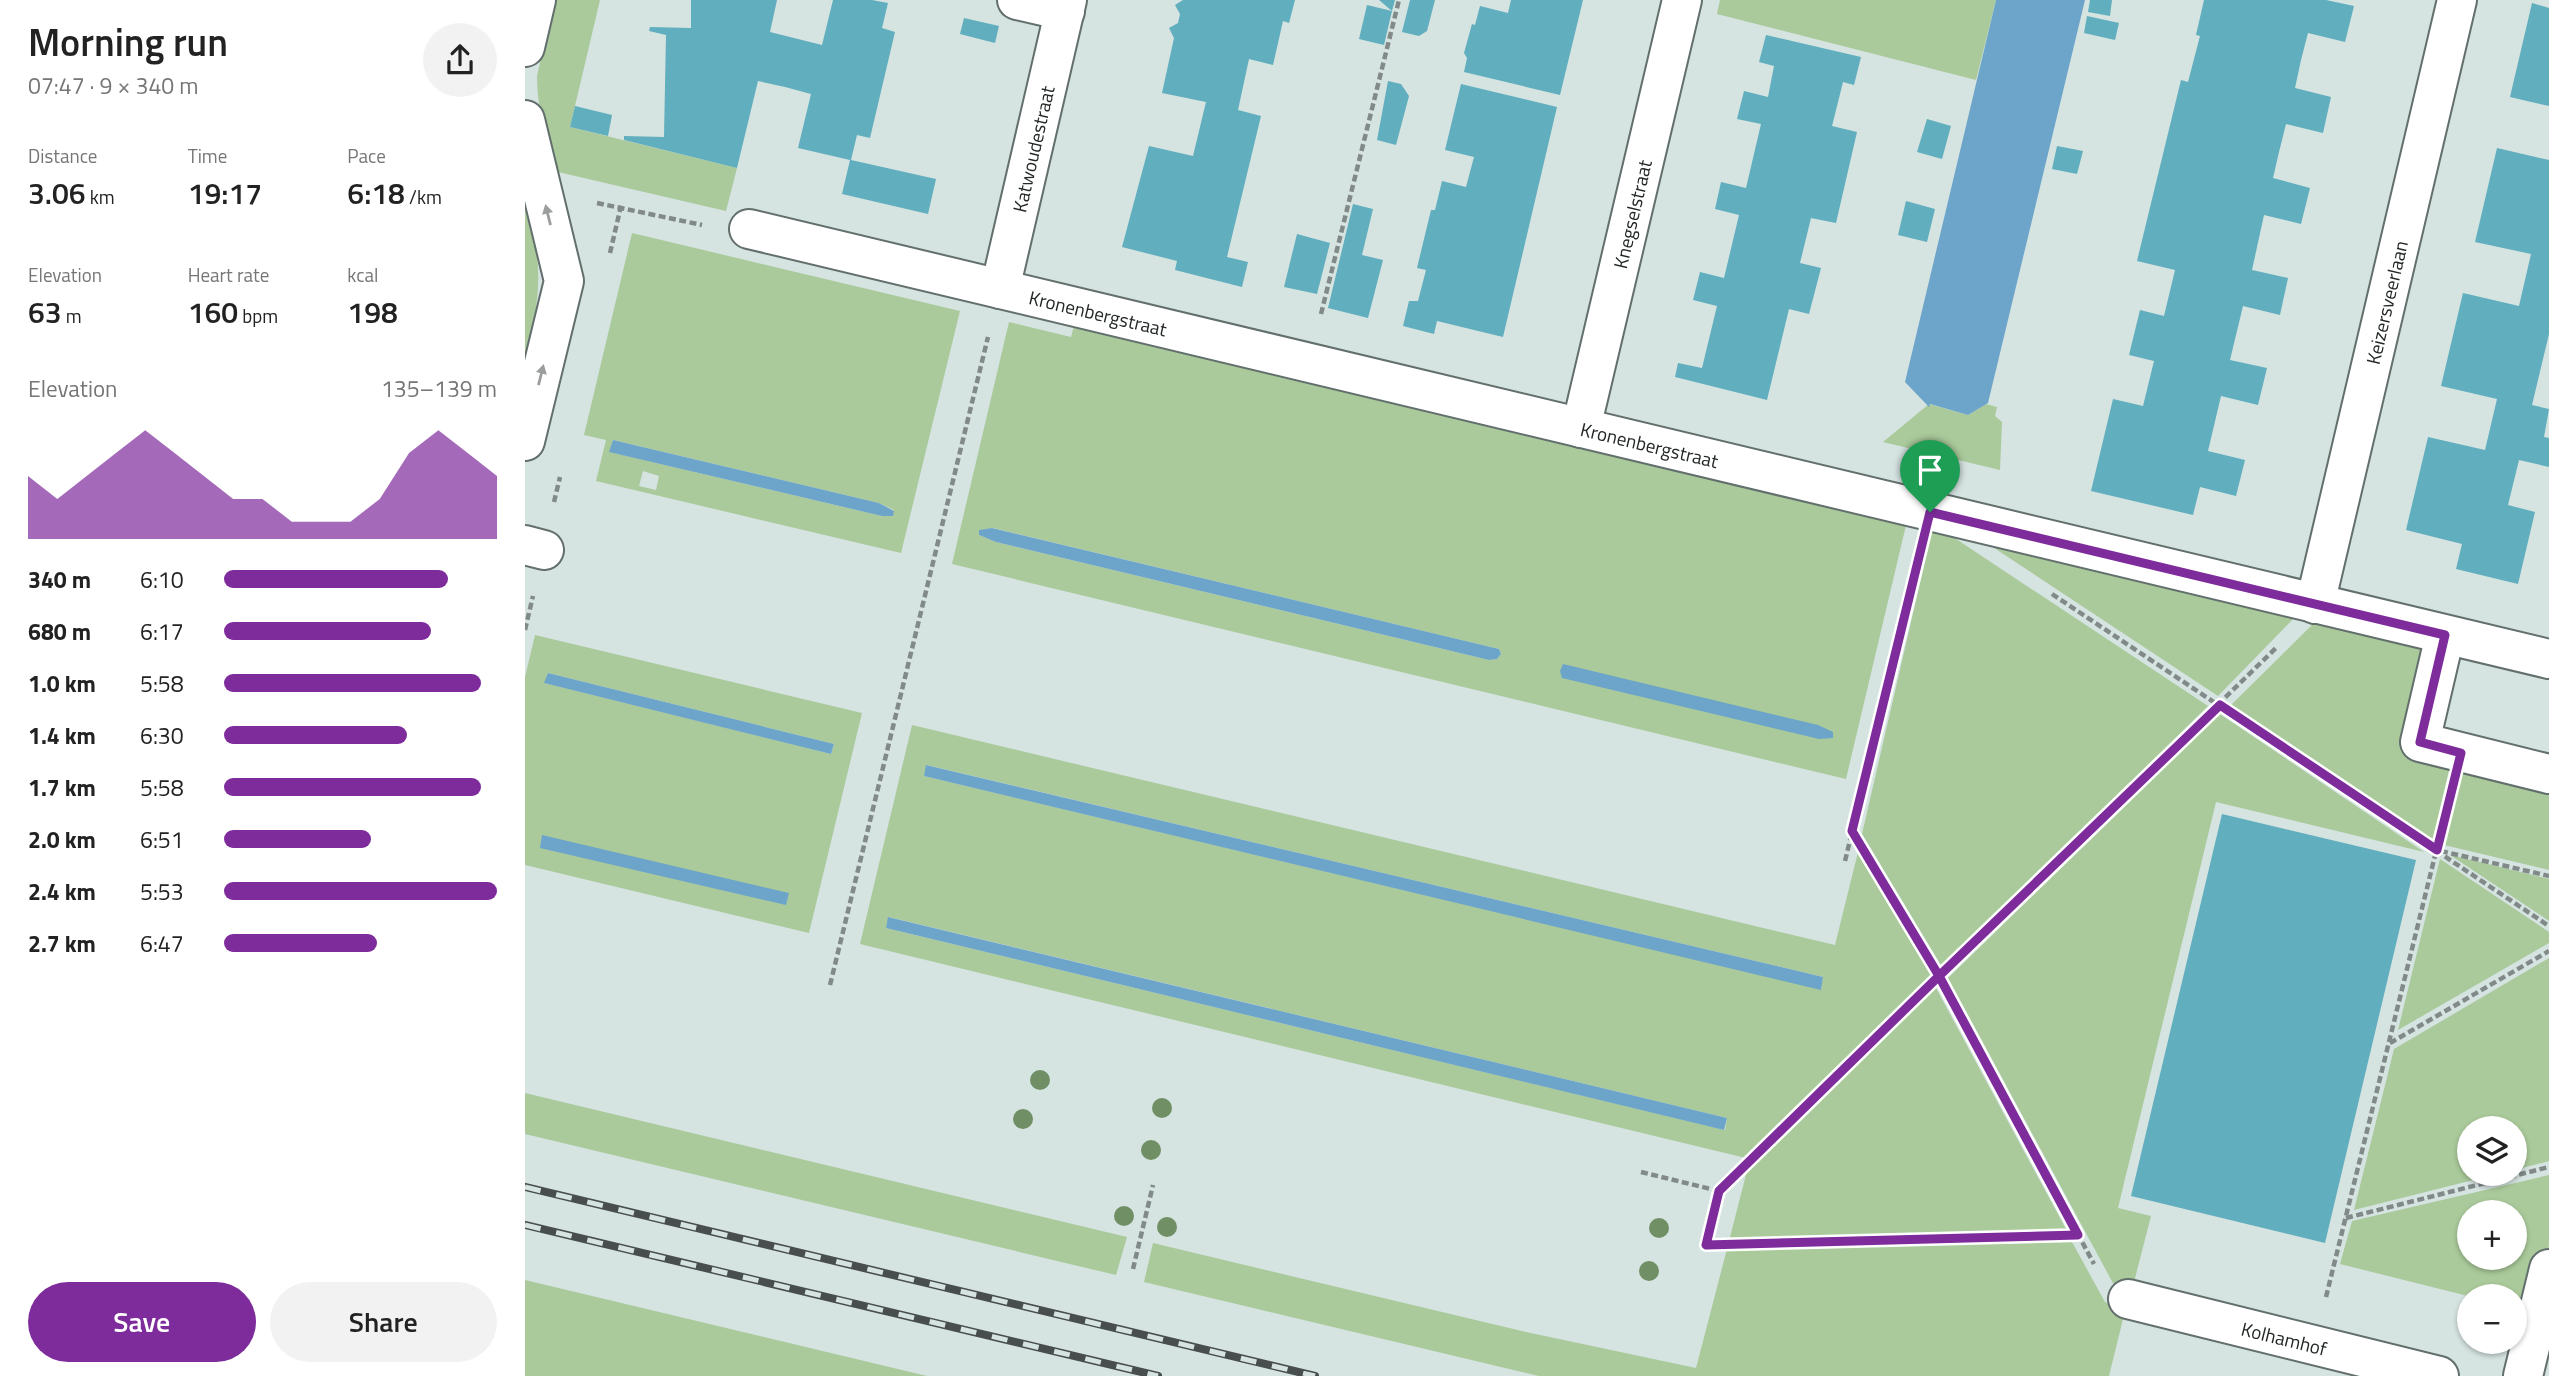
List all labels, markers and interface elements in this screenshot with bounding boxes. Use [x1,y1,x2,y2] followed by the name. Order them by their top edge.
[28,13,228,71] text: Morning run
[423,23,497,97] button: share
[28,68,198,103] text: 07:47 · 9 × 340 m
[1004,82,1061,215] street label: Katwoudestraat
[28,141,97,170] text: Distance
[188,141,227,170] text: Time
[347,141,386,170] text: Pace
[1605,156,1658,271] street label: Knegselstraat
[28,170,86,216] text: 3.06
[188,170,262,216] text: 19:17
[347,170,405,216] text: 6:18
[86,182,115,211] text: km
[405,182,442,211] text: /km
[542,204,553,226] one-way arrow
[2357,237,2415,367] street label: Keizersveerlaan
[28,260,102,289] text: Elevation
[188,260,269,289] text: Heart rate
[347,260,378,289] text: kcal
[1026,282,1170,343] street label: Kronenbergstraat
[28,289,62,335] text: 63
[188,289,238,335] text: 160
[347,289,398,335] text: 198
[62,301,82,330] text: m
[238,301,278,330] text: bpm
[536,364,547,386] one-way arrow
[28,371,117,406] text: Elevation
[381,371,497,406] text: 135–139 m
[1578,414,1722,475] street label: Kronenbergstraat
[1900,440,1960,512] pin
[1911,451,1949,489] icon: arrive
[28,562,91,597] text: 340 m
[140,562,184,597] text: 6:10
[28,614,91,649] text: 680 m
[140,614,184,649] text: 6:17
[28,666,96,701] text: 1.0 km
[140,666,184,701] text: 5:58
[28,718,96,753] text: 1.4 km
[140,718,184,753] text: 6:30
[28,770,96,805] text: 1.7 km
[140,770,184,805] text: 5:58
[28,822,96,857] text: 2.0 km
[140,822,184,857] text: 6:51
[28,874,96,909] text: 2.4 km
[140,874,184,909] text: 5:53
[28,926,96,961] text: 2.7 km
[140,926,184,961] text: 6:47
[2457,1116,2527,1354] map controls
[2457,1116,2527,1186] button: layers
[2457,1200,2527,1270] button: +
[28,1282,256,1362] button: Save
[270,1282,497,1362] button: Share
[2457,1284,2527,1354] button: −
[2239,1313,2331,1362] street label: Kolhamhof

